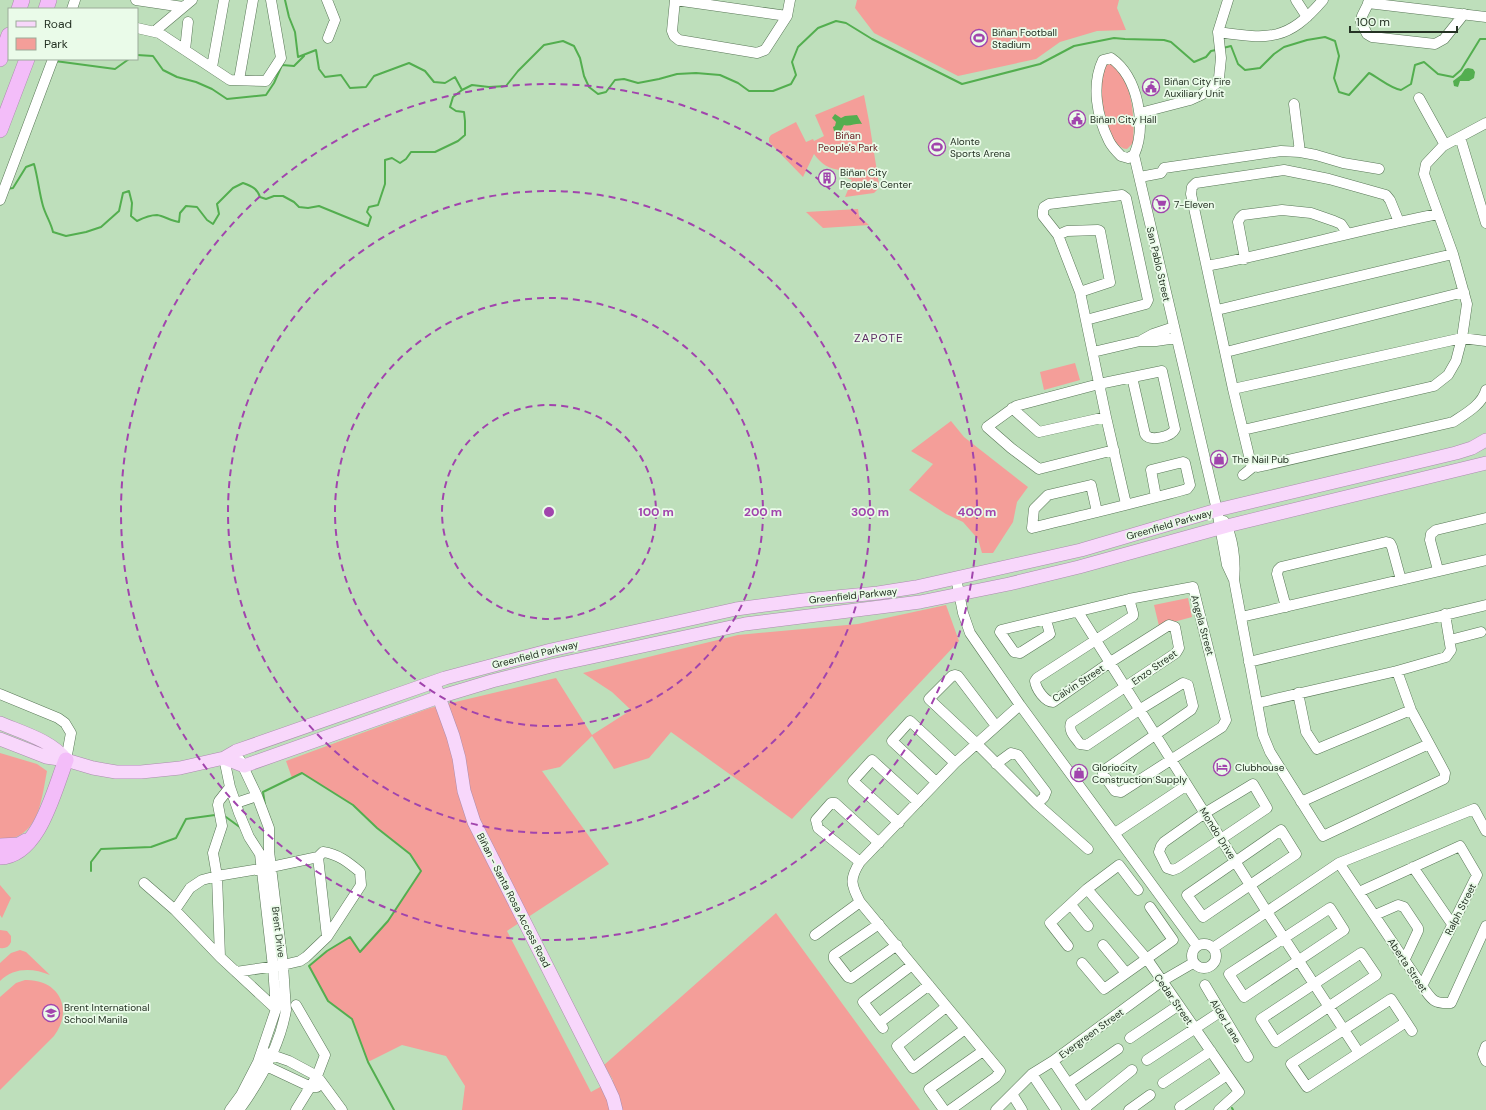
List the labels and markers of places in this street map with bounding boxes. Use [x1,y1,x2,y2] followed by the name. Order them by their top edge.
[992,26,1057,51] place label: Biñan Football Stadium
[969,28,989,48] sports icon: Biñan Football Stadium
[1164,75,1231,100] place label: Biñan City Fire Auxiliary Unit
[1141,77,1161,97] public building icon: Biñan City Fire Auxiliary Unit
[1067,109,1087,129] public building icon: Biñan City Hall
[1090,113,1156,126] place label: Biñan City Hall
[950,135,1010,160] place label: Alonte Sports Arena
[927,137,947,157] sports icon: Alonte Sports Arena
[840,166,912,191] place label: Biñan City People's Center
[817,168,837,188] building icon: Biñan City People's Center
[1151,194,1171,214] supermarket icon: 7-Eleven
[1174,198,1214,211] place label: 7-Eleven
[1209,449,1229,469] shop icon: The Nail Pub
[1232,453,1289,466] place label: The Nail Pub
[542,505,556,519] centre of rings
[1212,757,1232,777] hotel icon: Clubhouse
[1092,761,1187,786] place label: Gloriocity Construction Supply
[1235,761,1285,774] place label: Clubhouse
[1069,763,1089,783] shop icon: Gloriocity Construction Supply
[64,1001,149,1026] place label: Brent International School Manila
[41,1003,61,1023] school or university icon: Brent International School Manila

